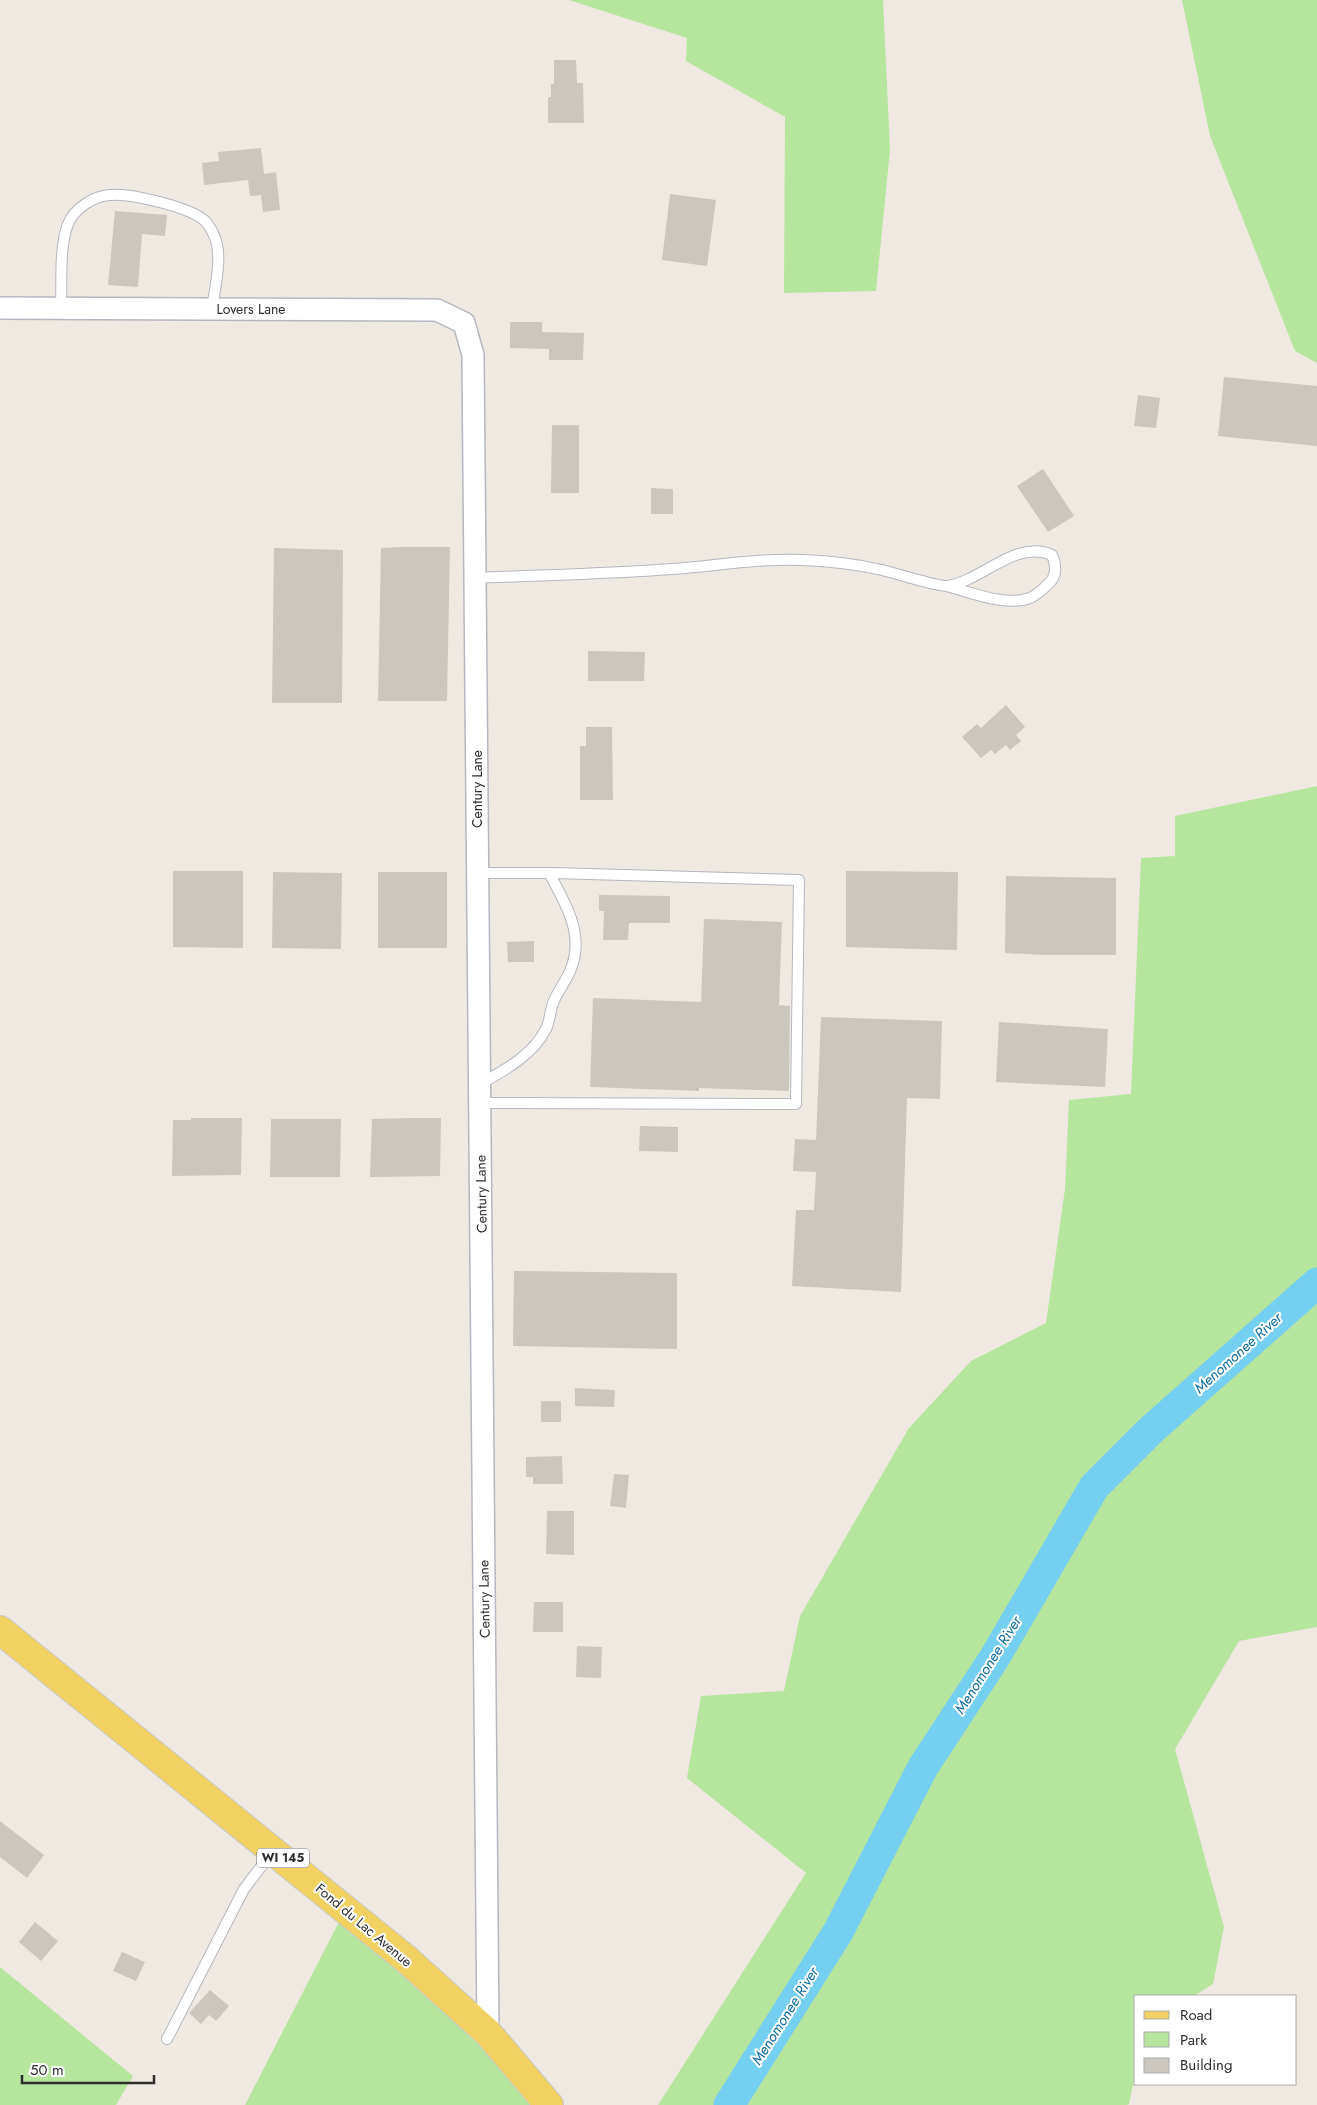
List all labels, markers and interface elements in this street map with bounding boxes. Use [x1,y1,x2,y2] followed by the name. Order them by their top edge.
[216,299,286,319] street label: Lovers Lane
[467,750,487,828] street label: Century Lane
[470,1155,492,1233] street label: Century Lane
[1189,1307,1288,1399] water label: Menomonee River
[473,1560,495,1638] street label: Century Lane
[949,1611,1028,1718] water label: Menomonee River
[257,1849,309,1868] road number: WI 145
[311,1879,417,1971] street label: Fond du Lac Avenue
[746,1962,825,2069] water label: Menomonee River
[1134,1995,1297,2085] legend
[1180,2004,1212,2026] text: Road
[1180,2029,1207,2051] text: Park
[22,2052,155,2084] scale bar
[1180,2054,1232,2076] text: Building
[30,2059,64,2081] text: 50 m

